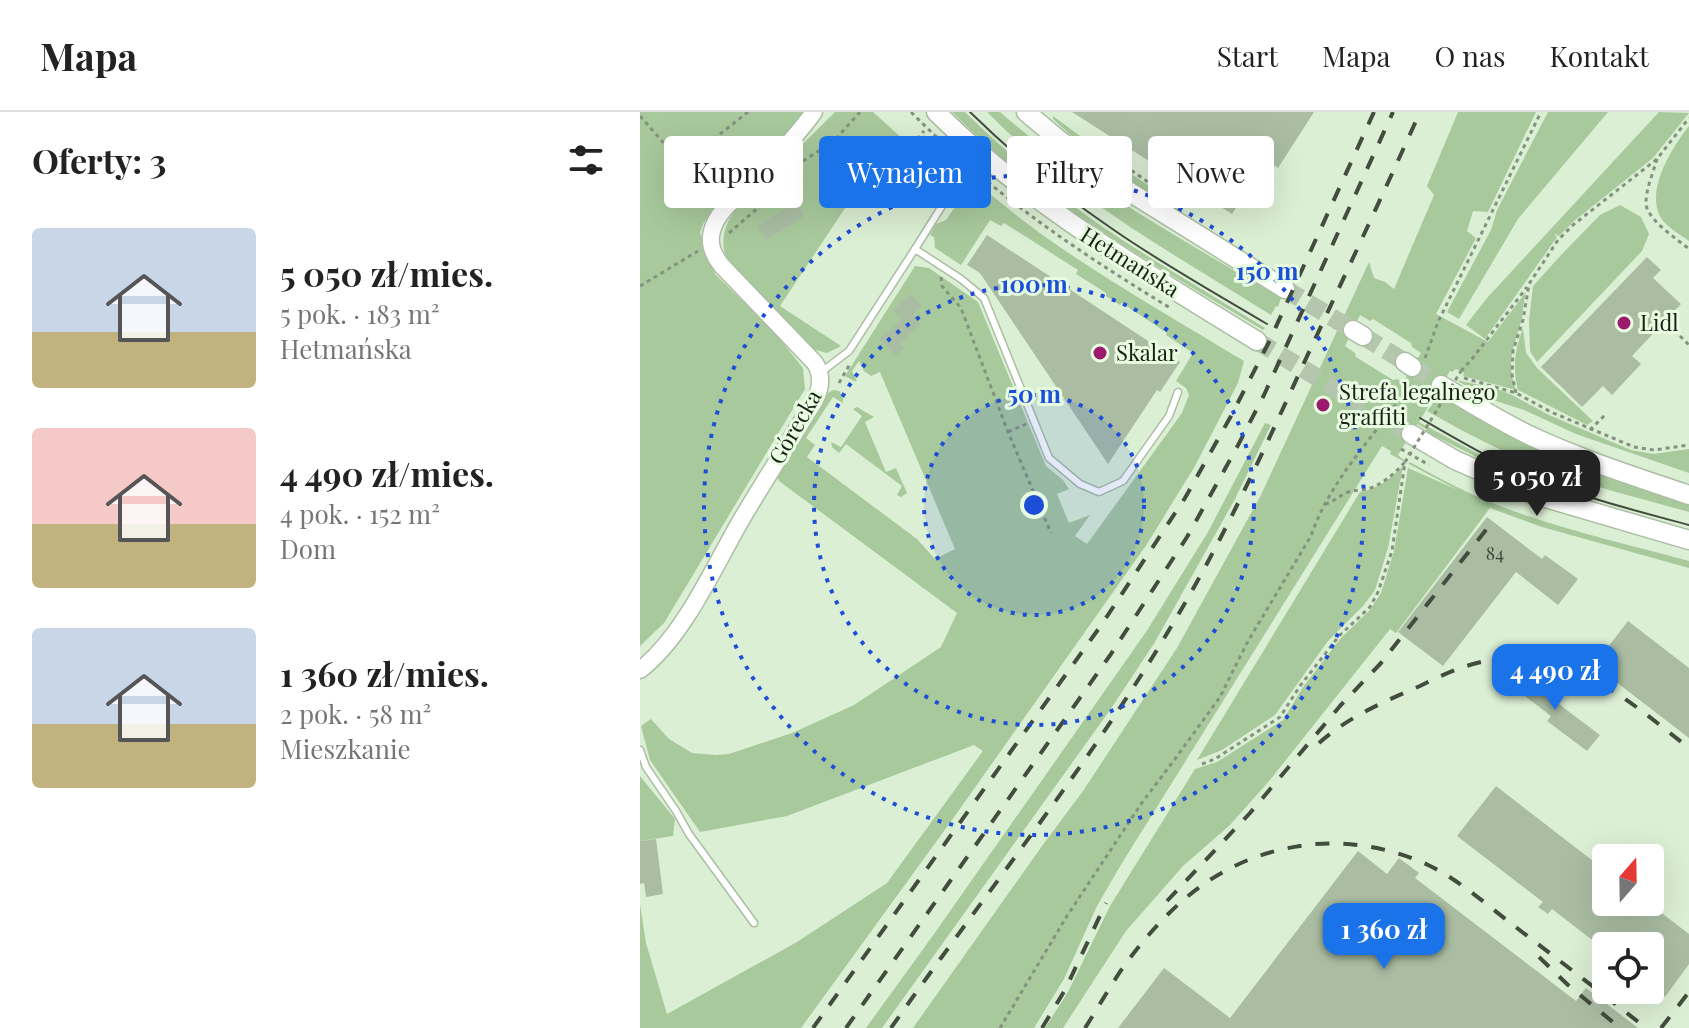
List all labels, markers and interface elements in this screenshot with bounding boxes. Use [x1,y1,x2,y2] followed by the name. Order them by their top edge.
[40,30,137,81] text: Mapa
[1217,37,1278,74] text: Start
[1322,37,1391,74] text: Mapa
[1435,37,1505,74] text: O nas
[1549,37,1649,74] text: Kontakt
[664,136,803,208] chip: Kupno
[819,136,991,208] chip: Wynajem
[1007,136,1132,208] chip: Filtry
[1148,136,1274,208] chip: Nowe
[32,137,166,183] text: Oferty: 3
[564,138,608,182] icon: filters
[1075,219,1186,303] street label: Hetmańska
[280,250,493,296] text: 5 050 zł/mies.
[1236,254,1299,286] text: 150 m
[96,260,192,356] icon: home
[1000,267,1068,299] text: 100 m
[280,296,440,331] text: 5 pok. · 183 m²
[1640,307,1678,337] place label: Lidl
[1615,314,1633,332] marker: Lidl
[280,331,412,366] text: Hetmańska
[1116,337,1178,367] place label: Skalar
[1091,344,1109,362] marker: Skalar
[1339,376,1496,431] place label: Strefa legalnego graffiti
[1007,377,1061,409] text: 50 m
[761,384,828,469] street label: Górecka
[1314,396,1332,414] marker: Strefa legalnego graffiti
[280,450,494,496] text: 4 490 zł/mies.
[1454,450,1620,518] pin: 5 050 zł
[1492,458,1582,493] text: 5 050 zł
[96,460,192,556] icon: home
[1020,491,1048,519] centre of rings
[280,496,440,531] text: 4 pok. · 152 m²
[280,531,336,566] text: Dom
[1486,541,1504,565] house number: 84
[1472,644,1638,712] pin: 4 490 zł
[280,650,489,696] text: 1 360 zł/mies.
[1510,652,1600,687] text: 4 490 zł
[96,660,192,756] icon: home
[280,696,431,731] text: 2 pok. · 58 m²
[280,731,411,766] text: Mieszkanie
[1592,844,1664,916] north arrow
[1592,844,1664,1004] map controls
[1301,903,1467,971] pin: 1 360 zł
[1341,911,1427,946] text: 1 360 zł
[1592,932,1664,1004] button: locate

